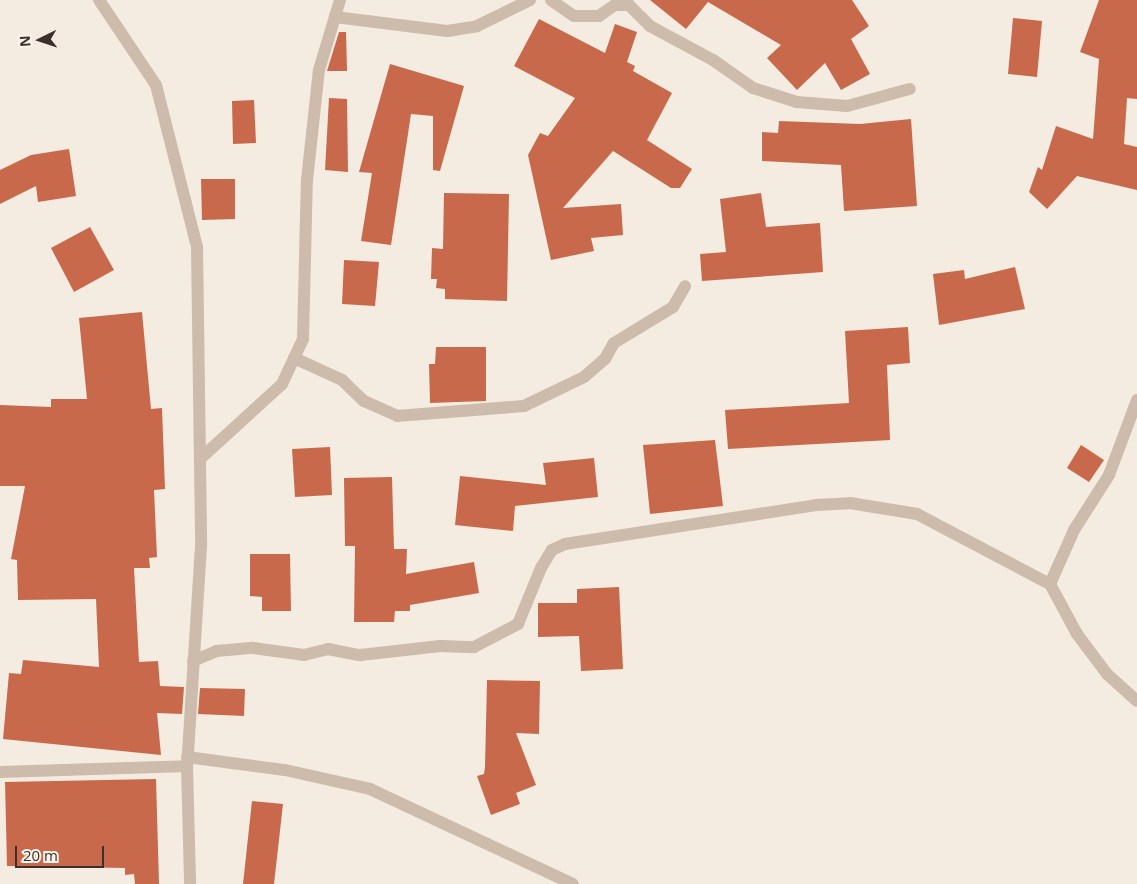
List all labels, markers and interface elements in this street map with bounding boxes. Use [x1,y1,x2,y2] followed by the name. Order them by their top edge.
[15,15,65,65] north arrow
[15,35,34,47] text: N
[18,836,106,868] scale bar
[23,845,58,865] text: 20 m

